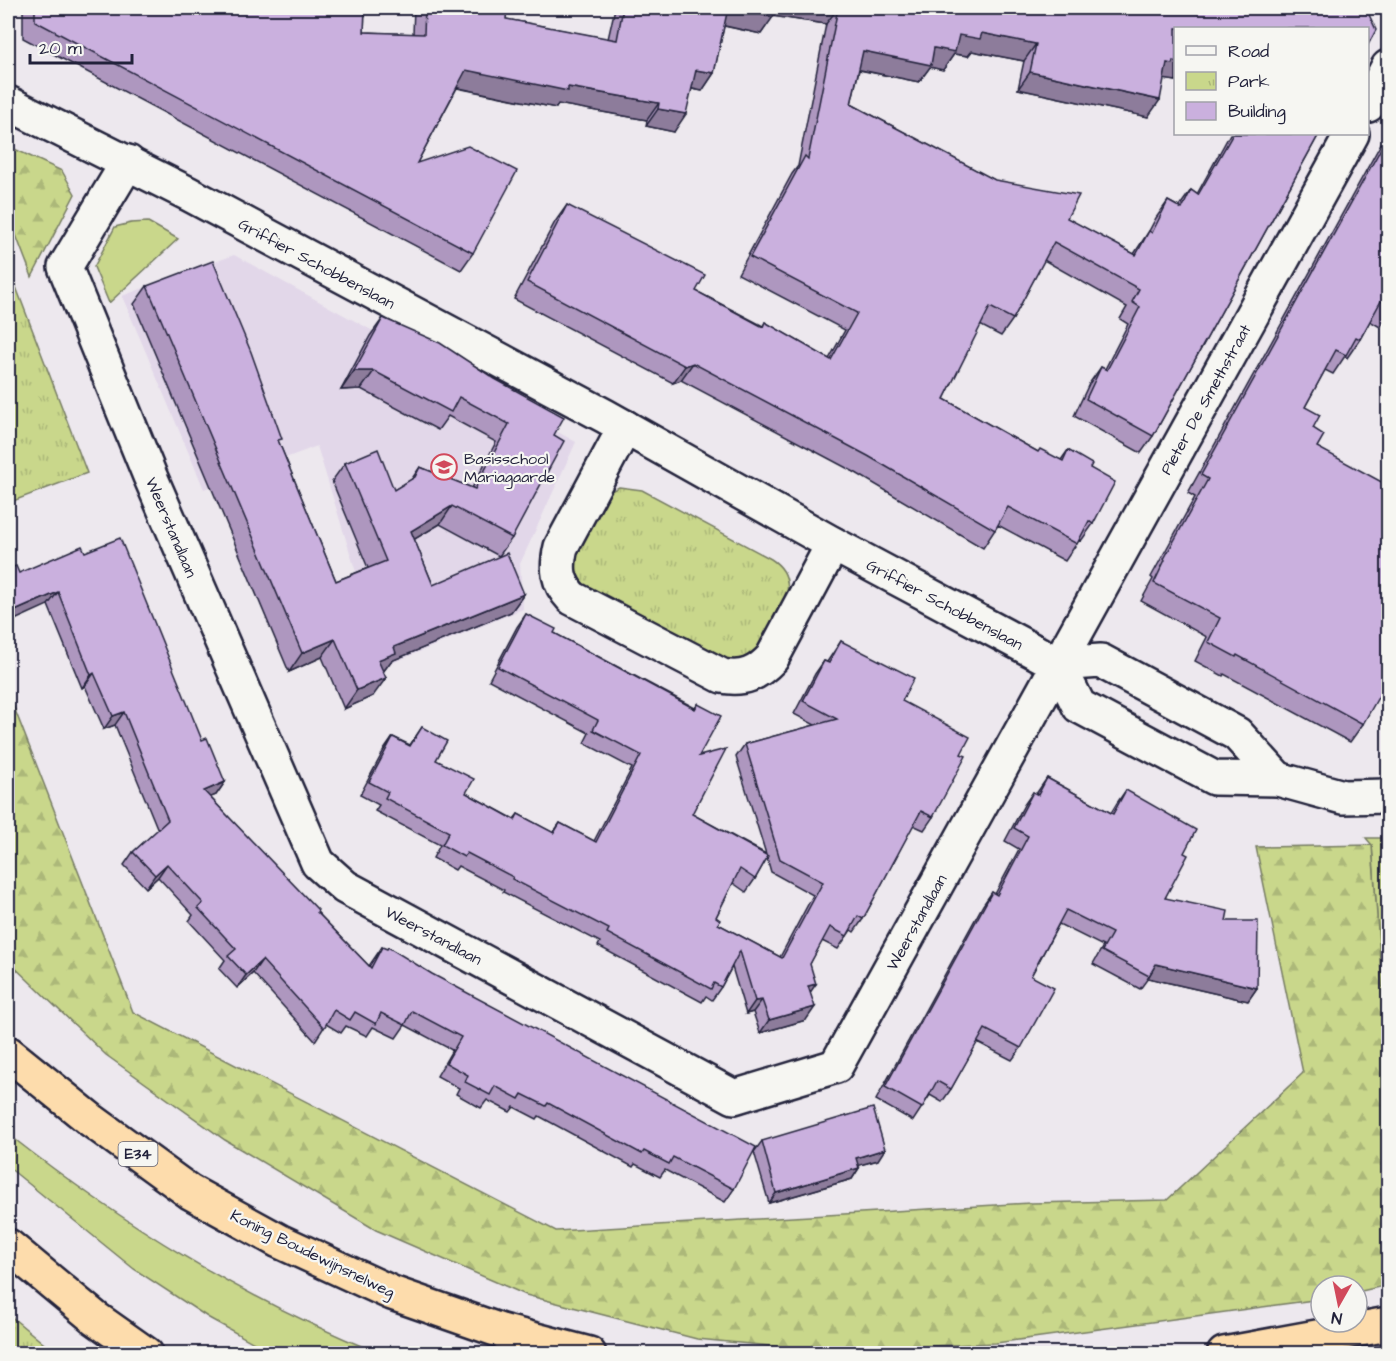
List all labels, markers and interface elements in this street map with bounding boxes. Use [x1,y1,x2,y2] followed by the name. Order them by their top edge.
[30,27,132,65] scale bar
[1174,27,1369,135] legend
[39,36,82,61] text: 20 m
[1228,39,1269,64] text: Road
[1228,69,1270,94] text: Park
[1228,99,1286,125] text: Building
[234,213,399,315] street label: Griffier Schobbenslaan
[1155,320,1257,479] street label: Pieter De Smethstraat
[464,448,555,489] place label: Basisschool Mariagaarde
[429,452,459,482] school or university icon: Basisschool Mariagaarde
[140,474,202,581] street label: Weerstandlaan
[862,554,1027,656] street label: Griffier Schobbenslaan
[881,870,952,975] street label: Weerstandlaan
[381,901,486,971] street label: Weerstandlaan
[118,1142,158,1166] road number: E34
[226,1204,398,1304] street label: Koning Boudewijnsnelweg
[1309,1274,1369,1334] north arrow
[1330,1306,1343,1329] text: N

